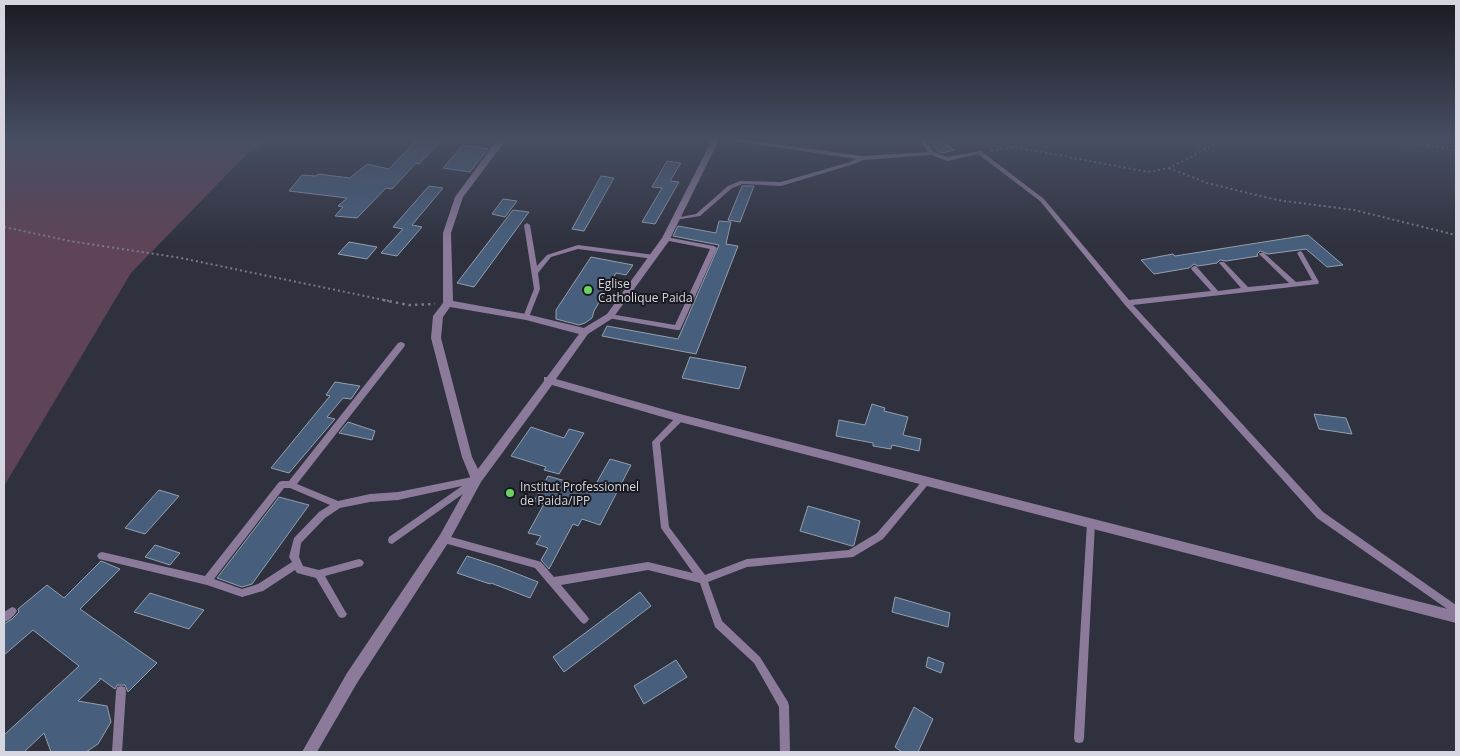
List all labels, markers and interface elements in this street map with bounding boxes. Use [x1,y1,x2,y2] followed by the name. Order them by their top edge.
[598,275,693,306] place label: Eglise Catholique Paida
[582,284,594,296] marker: Eglise Catholique Paida
[520,478,639,509] place label: Institut Professionnel de Paida/IPP
[504,487,516,499] marker: Institut Professionnel de Paida/IPP

